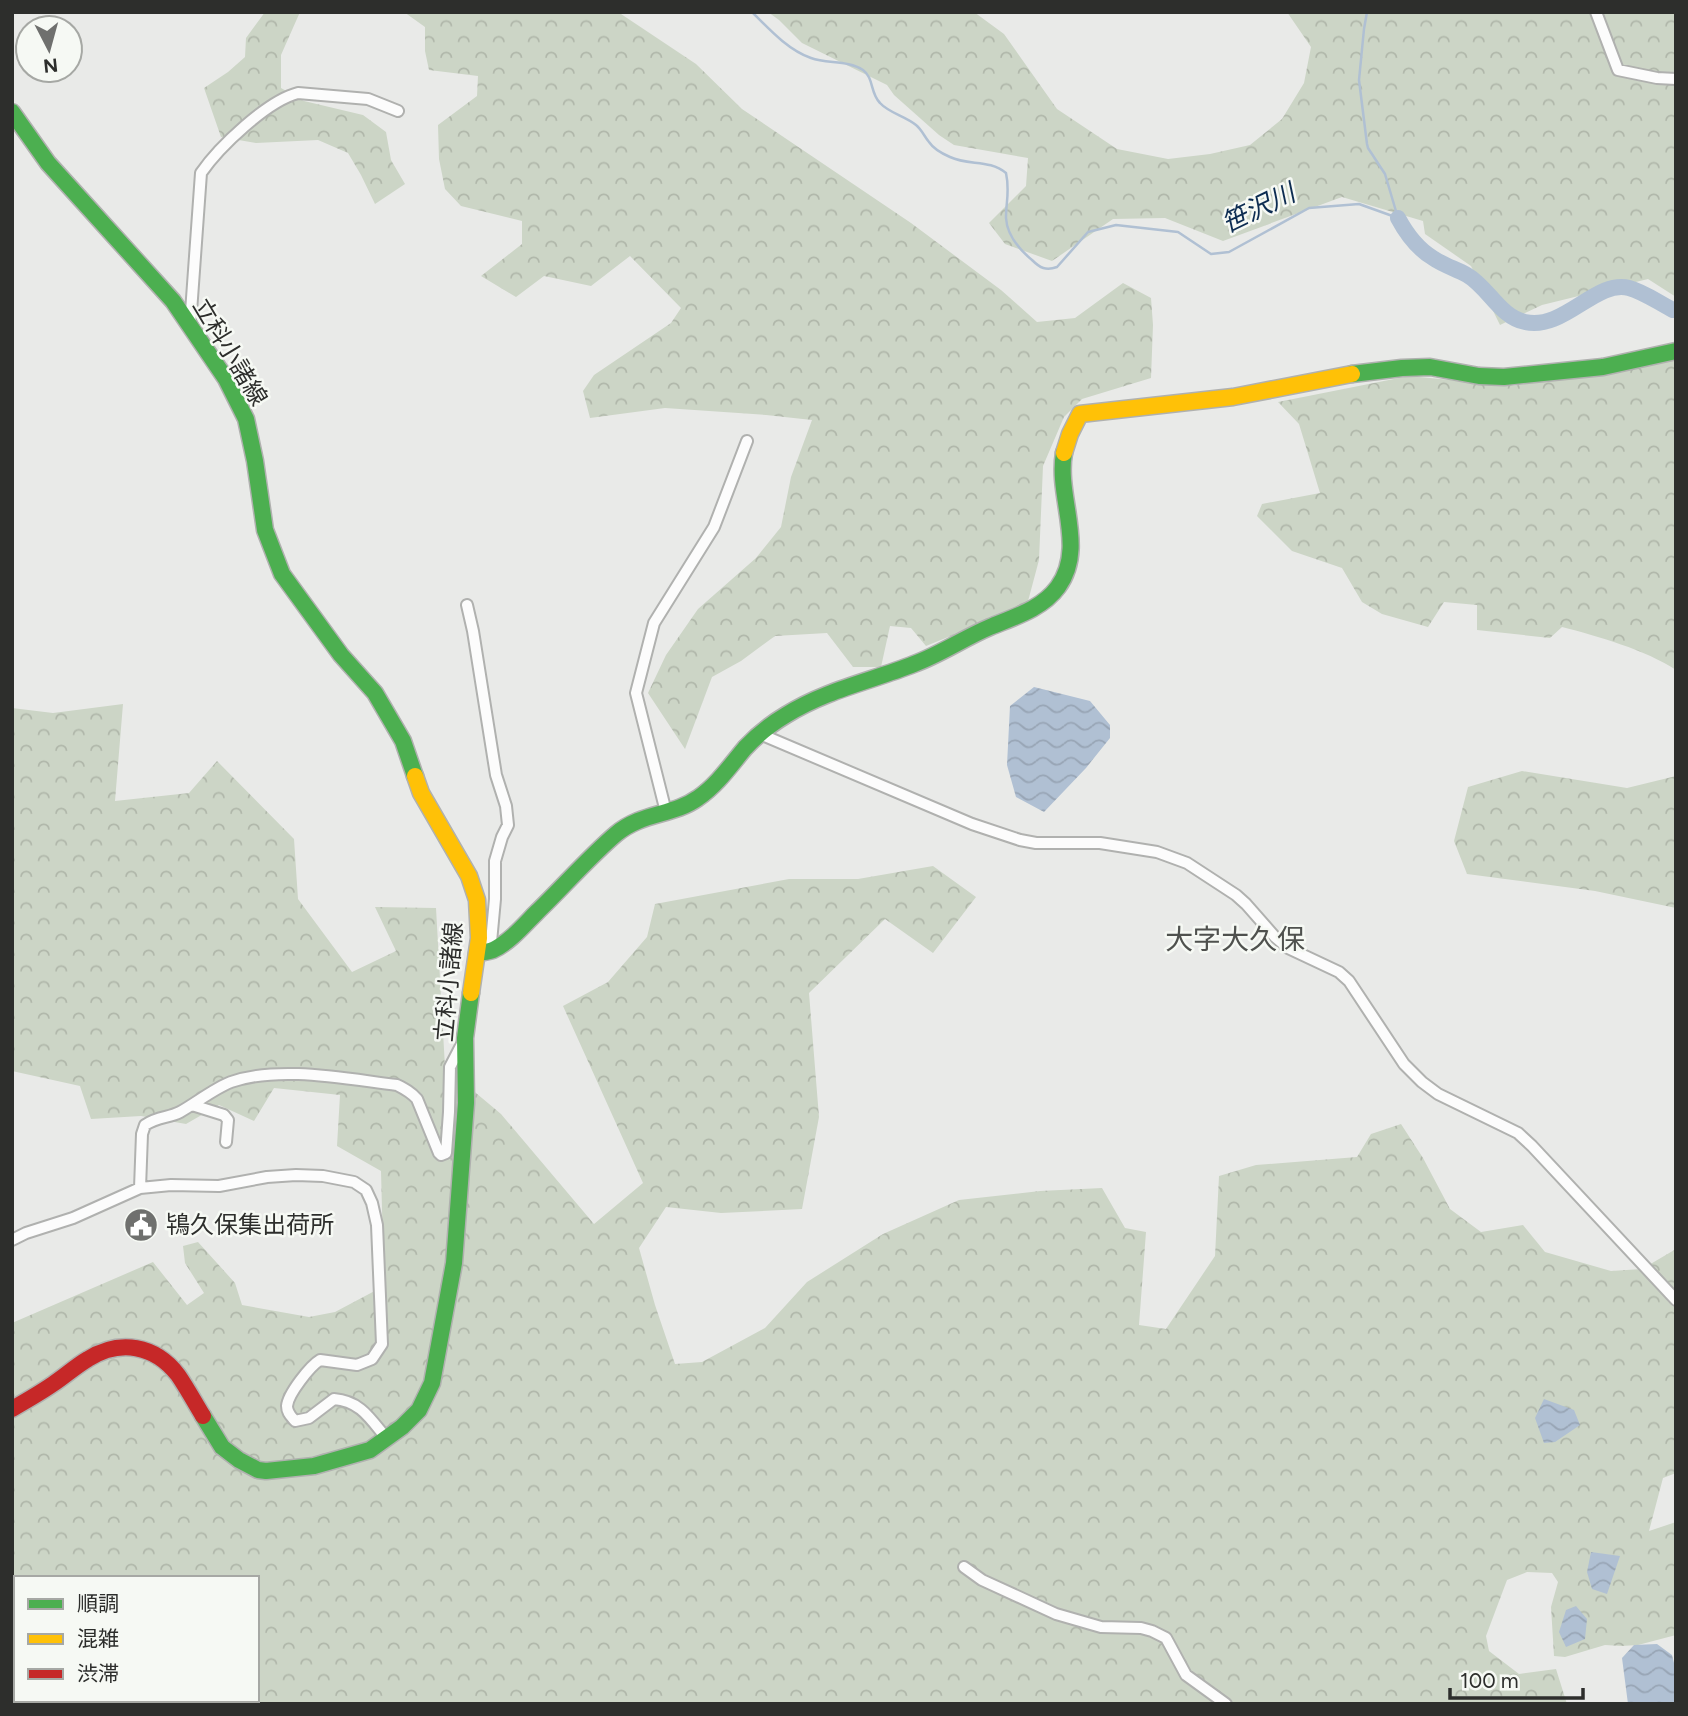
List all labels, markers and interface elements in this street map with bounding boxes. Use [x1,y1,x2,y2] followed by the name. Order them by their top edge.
[14,14,84,84] north arrow
[42,53,59,78] text: N
[1216,175,1303,239] water label: 笹沢川
[187,293,274,411] street label: 立科小諸線
[429,921,468,1043] street label: 立科小諸線
[1165,922,1305,956] district label: 大字大久保
[122,1206,160,1244] public building icon: 鴇久保集出荷所
[166,1210,334,1239] place label: 鴇久保集出荷所
[14,1576,259,1702] legend
[77,1591,119,1616] text: 順調
[77,1626,119,1651] text: 混雑
[1450,1656,1583,1700] scale bar
[77,1661,119,1686] text: 渋滞
[1460,1668,1519,1693] text: 100 m

